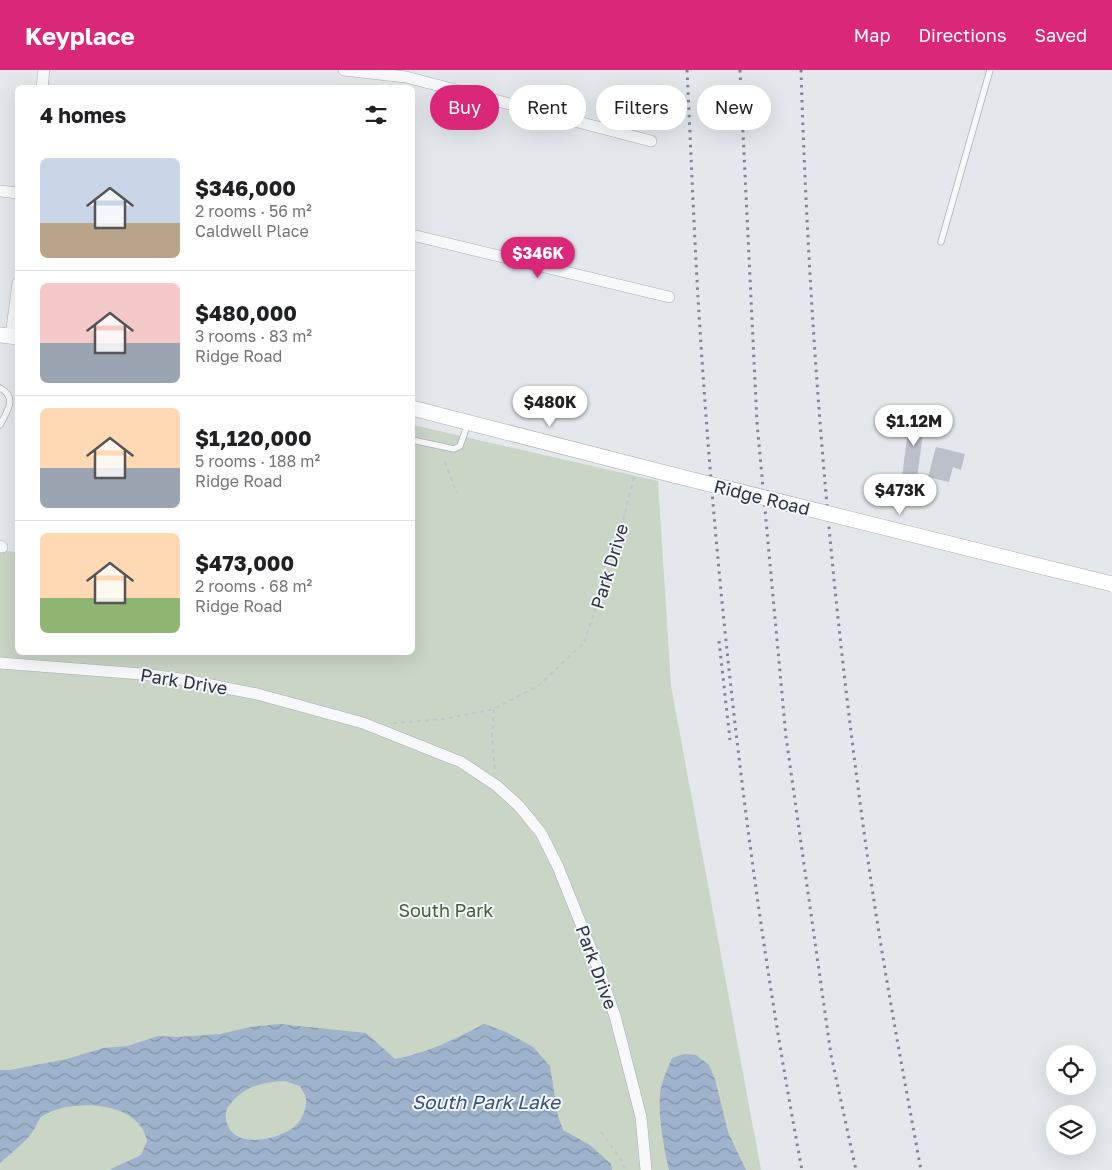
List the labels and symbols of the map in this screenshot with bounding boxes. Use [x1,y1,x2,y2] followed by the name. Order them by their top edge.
[503,236,573,279] pin: $346K
[515,386,585,428] pin: $480K
[873,404,955,447] pin: $1.12M
[712,474,812,520] street label: Ridge Road
[865,474,935,516] pin: $473K
[586,521,632,611] street label: Park Drive
[139,663,229,699] street label: Park Drive
[399,899,493,921] park label: South Park
[572,922,622,1012] street label: Park Drive
[412,1090,562,1113] water label: South Park Lake

